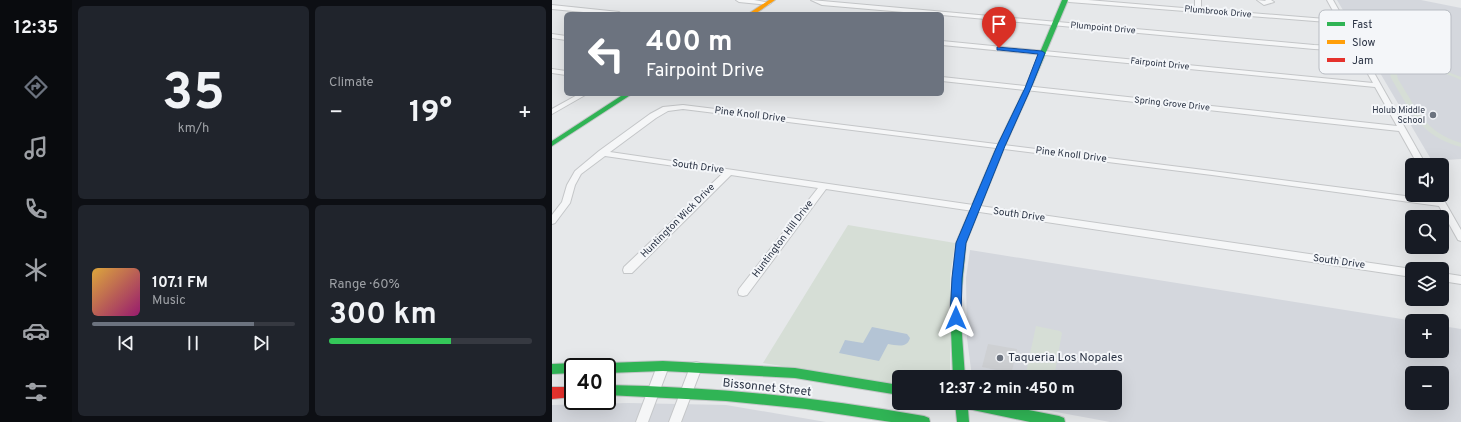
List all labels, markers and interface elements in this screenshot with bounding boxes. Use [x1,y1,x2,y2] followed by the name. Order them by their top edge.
[1184,4,1252,20] street label: Plumbrook Drive
[982,7.0,1016,48] pin
[1319,10,1451,74] legend
[988,13,1010,35] icon: arrive
[14,17,58,40] text: 12:35
[1352,18,1372,32] text: Fast
[1070,20,1136,36] street label: Plumpoint Drive
[646,25,732,61] text: 400 m
[580,28,632,80] icon: left
[1352,36,1375,50] text: Slow
[1352,54,1373,68] text: Jam
[1130,55,1190,73] street label: Fairpoint Drive
[646,60,764,83] text: Fairpoint Drive
[162,62,225,128] text: 35
[22,73,50,101] icon: directions
[329,75,374,91] text: Climate
[409,95,452,132] text: 19°
[1134,95,1210,113] street label: Spring Grove Drive
[329,100,343,127] text: −
[518,100,532,127] text: +
[714,104,786,126] street label: Pine Knoll Drive
[1372,105,1425,126] place label: Holub Middle School
[1428,110,1438,120] marker: Holub Middle School
[178,121,209,137] text: km/h
[22,134,50,162] icon: music
[1035,144,1107,166] street label: Pine Knoll Drive
[671,157,725,177] street label: South Drive
[1405,158,1449,410] map controls
[1405,158,1449,202] button: sound
[638,181,718,261] street label: Huntington Wick Drive
[22,195,50,223] icon: phone
[750,198,816,280] street label: Huntington Hill Drive
[992,205,1046,225] street label: South Drive
[1405,210,1449,254] button: search
[1312,252,1366,272] street label: South Drive
[22,256,50,284] icon: climate
[1405,262,1449,306] button: layers
[152,274,208,293] text: 107.1 FM
[329,277,400,293] text: Range · 60%
[152,293,186,309] text: Music
[329,297,437,334] text: 300 km
[935,297,977,339] position arrow
[1405,314,1449,358] button: +
[22,317,50,345] icon: car
[115,332,137,354] icon: previous
[182,332,204,354] icon: pause
[250,332,272,354] icon: next
[1008,350,1123,366] place label: Taqueria Los Nopales
[995,353,1005,363] marker: Taqueria Los Nopales
[564,358,616,410] speed limit sign: 40
[1405,366,1449,410] button: −
[722,375,812,401] street label: Bissonnet Street
[22,378,50,406] icon: filters
[939,380,1075,399] text: 12:37 · 2 min · 450 m

